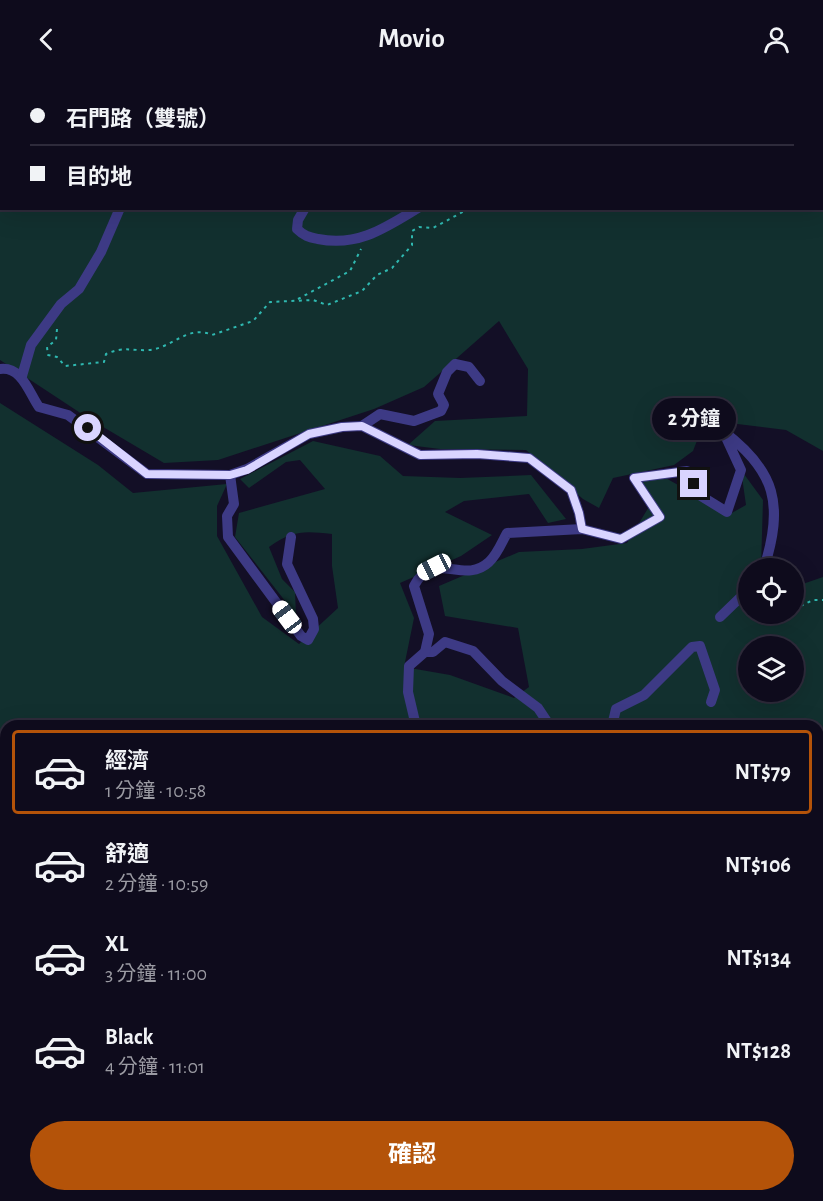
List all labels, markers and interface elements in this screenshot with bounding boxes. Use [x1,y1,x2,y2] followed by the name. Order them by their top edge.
[30,23,63,56] icon: back
[760,23,793,56] icon: person
[378,25,445,52] text: Movio
[66,108,220,130] text: 石門路（雙號）
[66,166,132,188] text: 目的地
[652,397,736,439] callout: 2 分鐘
[668,409,720,429] text: 2 分鐘
[74,414,101,441] route start
[680,470,707,497] route end
[414,551,454,583] car
[738,558,804,702] map controls
[738,558,804,624] button: locate
[269,597,305,637] car
[738,636,804,702] button: layers
[33,745,87,799] icon: car
[105,750,149,772] text: 經濟
[735,761,791,783] text: NT$79
[105,781,206,801] text: 1 分鐘 · 10:58
[33,838,87,892] icon: car
[105,843,149,865] text: 舒適
[725,854,791,876] text: NT$106
[105,874,208,894] text: 2 分鐘 · 10:59
[33,931,87,985] icon: car
[105,933,128,955] text: XL
[726,947,791,969] text: NT$134
[105,964,207,984] text: 3 分鐘 · 11:00
[33,1024,87,1078] icon: car
[105,1026,153,1048] text: Black
[726,1040,791,1062] text: NT$128
[105,1057,205,1077] text: 4 分鐘 · 11:01
[30,1121,794,1190] button: 確認

